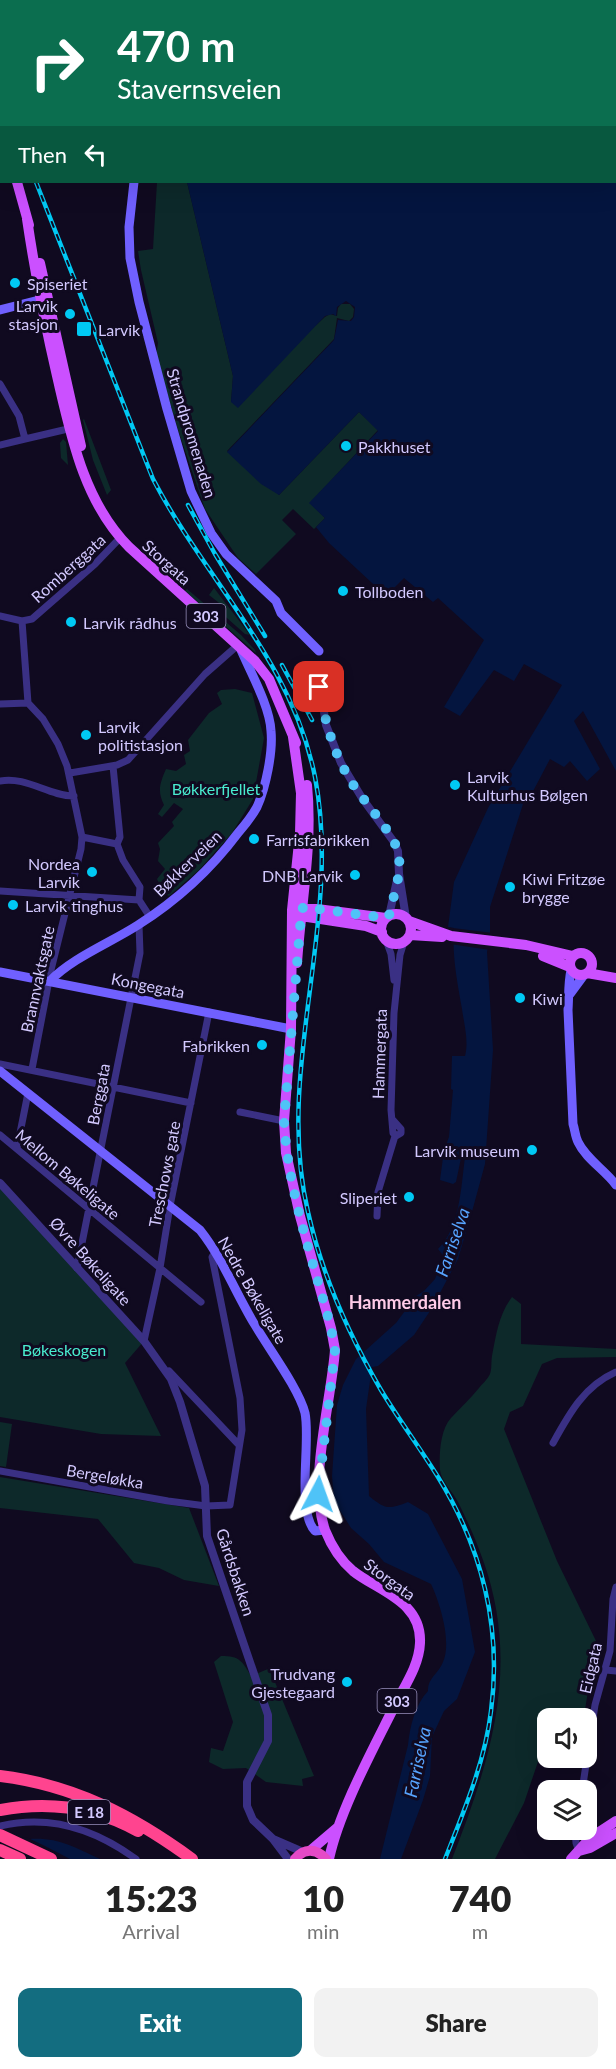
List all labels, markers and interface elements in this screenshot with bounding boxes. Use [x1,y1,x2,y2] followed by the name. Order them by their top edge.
[117,21,235,71] text: 470 m
[18,24,96,102] icon: right
[117,72,282,105] text: Stavernsveien
[79,138,112,171] icon: left
[18,141,67,168] text: Then
[27,274,88,293] place label: Spiseriet
[8,276,22,290] marker: Spiseriet
[9,296,59,333] place label: Larvik stasjon
[63,307,77,321] marker: Larvik stasjon
[75,320,93,338] marker: Larvik
[98,320,141,339] place label: Larvik
[163,366,221,500] street label: Strandpromenaden
[358,437,431,456] place label: Pakkhuset
[339,439,353,453] marker: Pakkhuset
[27,530,109,606] street label: Romberggata
[139,535,195,589] street label: Storgata
[355,582,424,601] place label: Tollboden
[336,584,350,598] marker: Tollboden
[186,604,226,628] road number: 303
[83,613,177,632] place label: Larvik rådhus
[64,615,78,629] marker: Larvik rådhus
[293,661,344,712] pin
[302,670,335,703] icon: arrive
[98,717,183,754] place label: Larvik politistasjon
[79,728,93,742] marker: Larvik politistasjon
[467,767,588,804] place label: Larvik Kulturhus Bølgen
[448,778,462,792] marker: Larvik Kulturhus Bølgen
[172,779,261,798] park label: Bøkkerfjellet
[149,826,225,900] street label: Bøkkerveien
[266,830,370,849] place label: Farrisfabrikken
[247,832,261,846] marker: Farrisfabrikken
[28,854,81,891] place label: Nordea Larvik
[85,865,99,879] marker: Nordea Larvik
[262,866,344,885] place label: DNB Larvik
[348,868,362,882] marker: DNB Larvik
[522,869,605,906] place label: Kiwi Fritzøe brygge
[503,880,517,894] marker: Kiwi Fritzøe brygge
[25,896,123,915] place label: Larvik tinghus
[6,898,20,912] marker: Larvik tinghus
[16,924,58,1034] street label: Brannvaktsgate
[110,969,186,1001] street label: Kongegata
[532,989,563,1008] place label: Kiwi
[513,991,527,1005] marker: Kiwi
[368,1009,390,1099] street label: Hammergata
[182,1036,250,1055] place label: Fabrikken
[255,1038,269,1052] marker: Fabrikken
[83,1062,113,1126] street label: Berggata
[144,1119,184,1229] street label: Treschows gate
[12,1125,124,1223] street label: Mellom Bøkeligate
[414,1141,520,1160] place label: Larvik museum
[525,1143,539,1157] marker: Larvik museum
[340,1188,397,1207] place label: Sliperiet
[402,1190,416,1204] marker: Sliperiet
[430,1205,474,1279] water label: Farriselva
[46,1213,136,1309] street label: Øvre Bøkeligate
[215,1233,291,1347] street label: Nedre Bøkeligate
[349,1291,461,1313] district label: Hammerdalen
[22,1340,106,1359] park label: Bøkeskogen
[65,1460,145,1492] street label: Bergeløkka
[286,1462,350,1526] position arrow
[213,1526,259,1618] street label: Gårdsbakken
[361,1554,419,1604] street label: Storgata
[575,1641,605,1695] street label: Eidgata
[251,1664,335,1701] place label: Trudvang Gjestegaard
[340,1675,354,1689] marker: Trudvang Gjestegaard
[378,1689,416,1713] road number: 303
[537,1708,597,1840] map controls
[537,1708,597,1768] button: sound
[399,1725,435,1799] water label: Farriselva
[537,1780,597,1840] button: layers
[68,1800,110,1824] road number: E 18
[105,1876,198,1920] text: 15:23
[302,1876,344,1920] text: 10
[449,1876,511,1920] text: 740
[122,1919,180,1943] text: Arrival
[307,1919,339,1943] text: min
[472,1919,488,1943] text: m
[18,1988,302,2057] button: Exit
[314,1988,598,2057] button: Share

